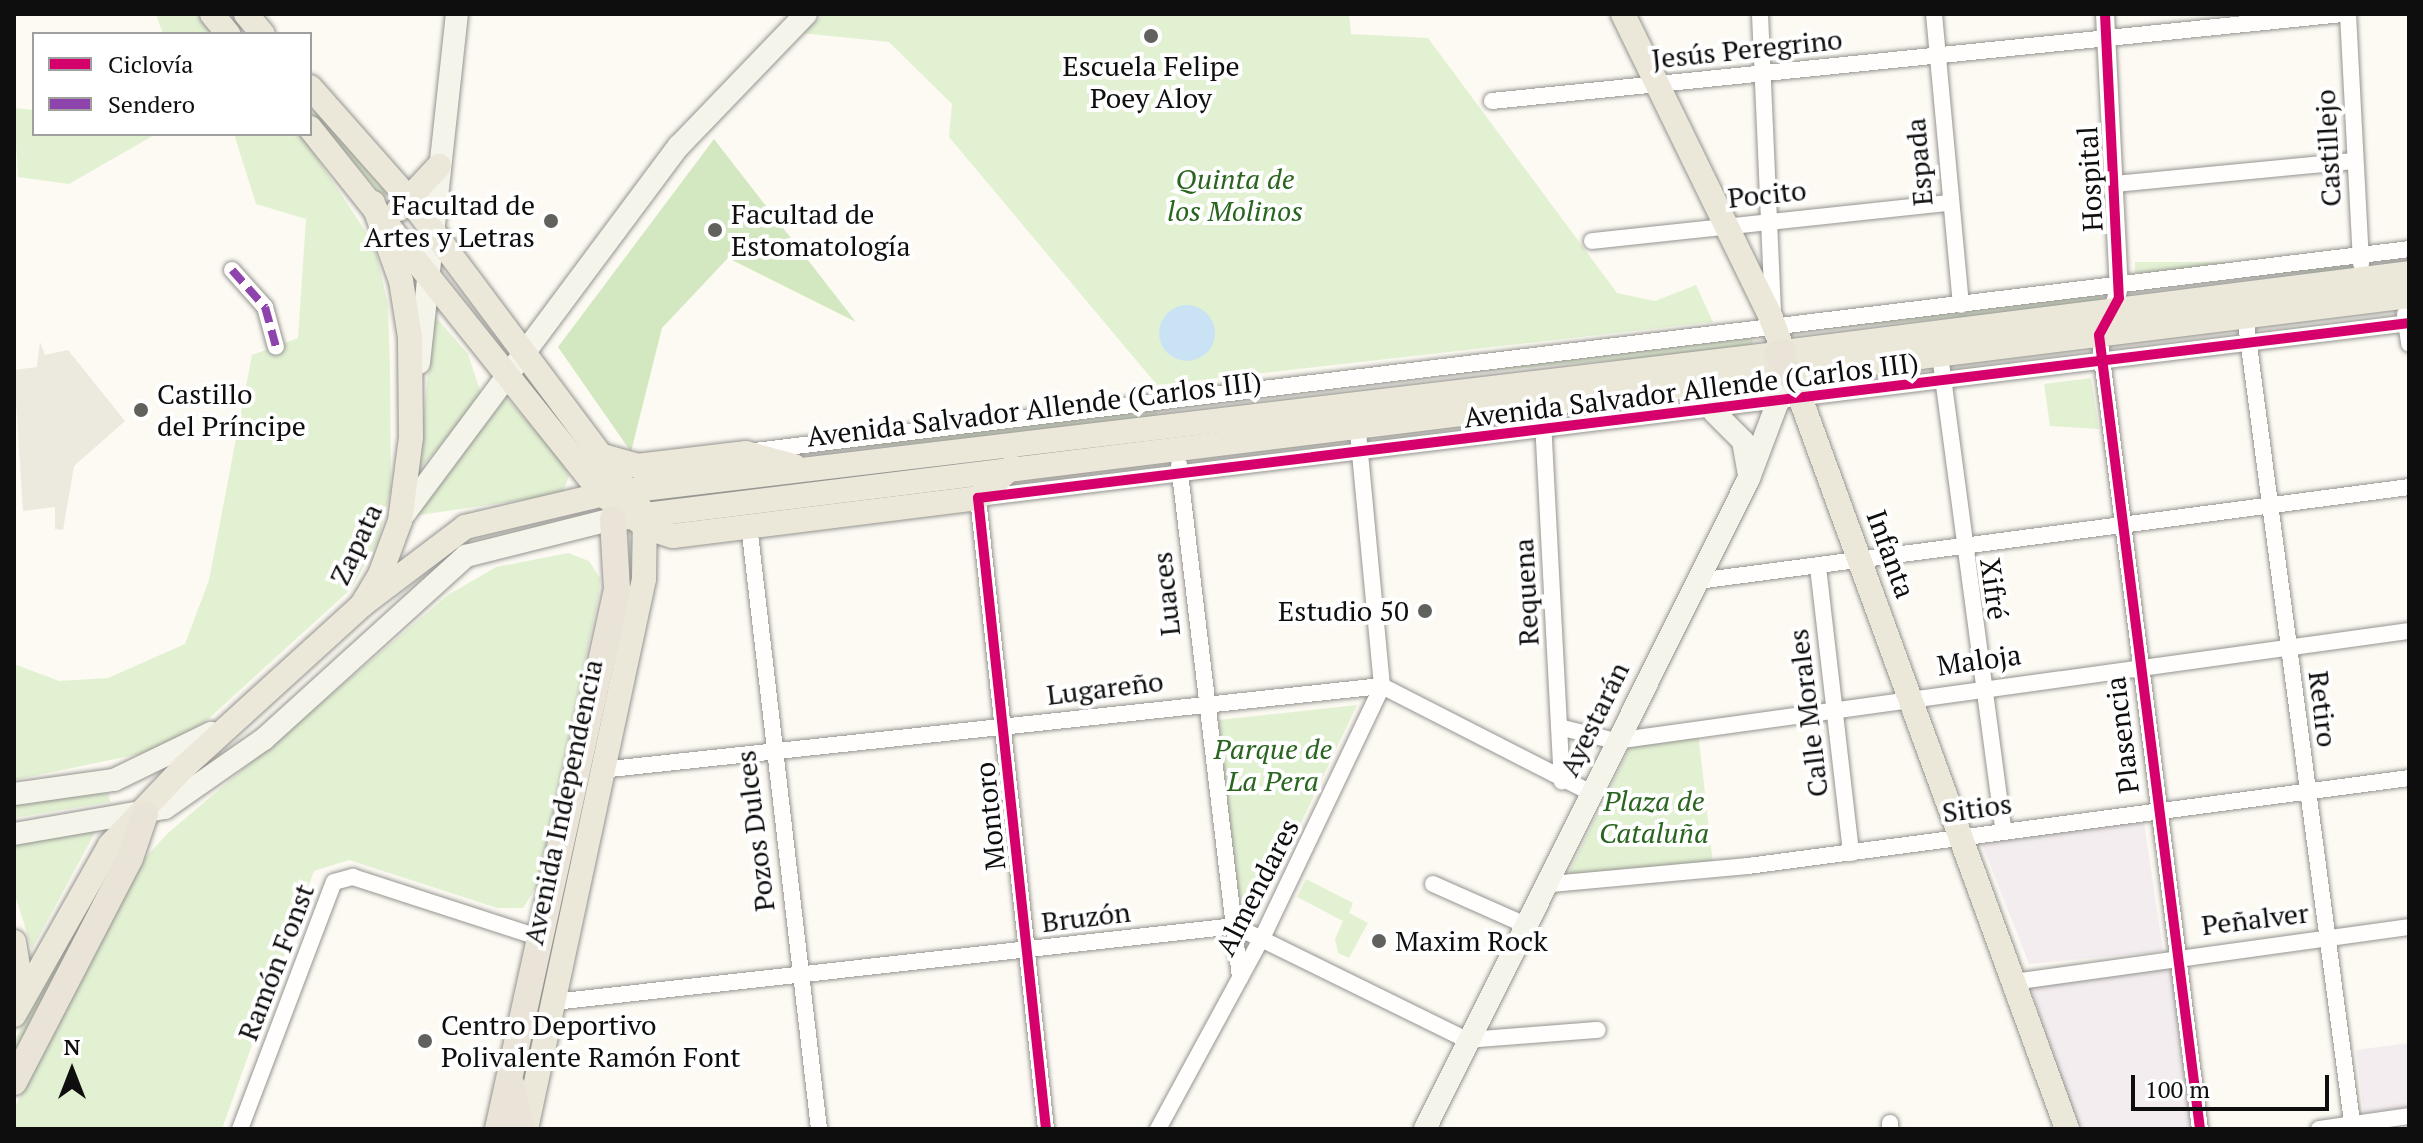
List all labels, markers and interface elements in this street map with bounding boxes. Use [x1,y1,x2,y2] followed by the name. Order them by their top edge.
[1650,22,1844,76] street label: Jesús Peregrino
[1142,27,1160,45] marker: Escuela Felipe Poey Aloy
[32,32,312,136] legend
[108,48,193,80] text: Ciclovía
[1062,49,1240,115] place label: Escuela Felipe Poey Aloy
[108,88,195,120] text: Sendero
[2308,88,2348,208] street label: Castillejo
[1898,117,1940,207] street label: Espada
[2070,126,2110,232] street label: Hospital
[1167,162,1303,228] park label: Quinta de los Molinos
[1726,173,1808,215] street label: Pocito
[364,188,535,254] place label: Facultad de Artes y Letras
[731,197,911,263] place label: Facultad de Estomatología
[542,212,560,230] marker: Facultad de Artes y Letras
[706,221,724,239] marker: Facultad de Estomatología
[1461,345,1921,435] street label: Avenida Salvador Allende (Carlos III)
[804,364,1264,454] street label: Avenida Salvador Allende (Carlos III)
[157,377,306,443] place label: Castillo del Príncipe
[132,401,150,419] marker: Castillo del Príncipe
[323,498,389,590] street label: Zapata
[1860,505,1922,603] street label: Infanta
[1506,537,1546,647] street label: Requena
[1145,550,1187,638] street label: Luaces
[1973,556,2015,622] street label: Xifré
[1278,594,1409,628] place label: Estudio 50
[1416,602,1434,620] marker: Estudio 50
[1781,627,1835,799] street label: Calle Morales
[1935,637,2023,683] street label: Maloja
[516,656,610,948] street label: Avenida Independencia
[1552,656,1636,782] street label: Ayestarán
[1045,664,1165,712] street label: Lugareño
[2302,669,2344,749] street label: Retiro
[2098,675,2146,795] street label: Plasencia
[1214,732,1332,798] park label: Parque de La Pera
[728,749,782,913] street label: Pozos Dulces
[968,760,1012,872] street label: Montoro
[1599,784,1709,850] park label: Plaza de Cataluña
[1940,787,2014,829] street label: Sitios
[1208,813,1306,961] street label: Almendares
[231,879,321,1045] street label: Ramón Fonst
[1040,895,1132,939] street label: Bruzón
[2200,896,2310,942] street label: Peñalver
[1395,924,1548,958] place label: Maxim Rock
[1370,932,1388,950] marker: Maxim Rock
[441,1008,741,1074] place label: Centro Deportivo Polivalente Ramón Font
[32,1031,112,1111] north arrow
[64,1032,80,1061] text: N
[416,1032,434,1050] marker: Centro Deportivo Polivalente Ramón Font
[2135,1059,2333,1109] scale bar
[2145,1073,2210,1105] text: 100 m

